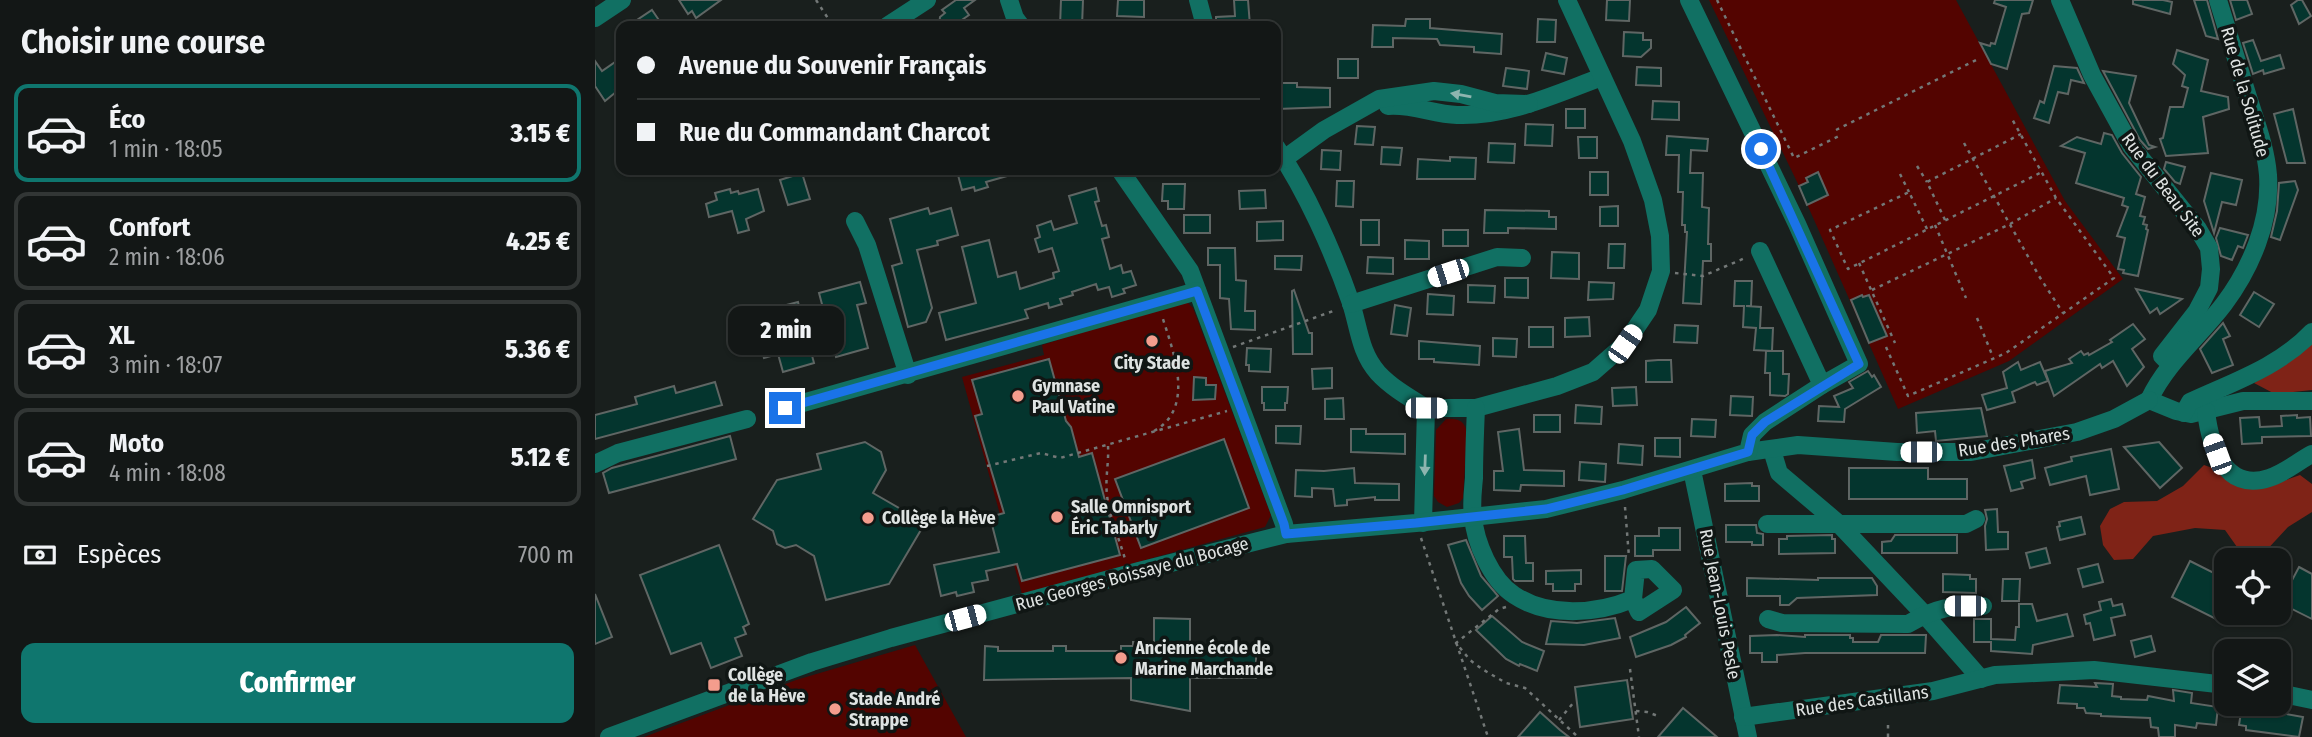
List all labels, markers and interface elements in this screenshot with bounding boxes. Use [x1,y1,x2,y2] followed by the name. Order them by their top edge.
[21,23,265,61] text: Choisir une course
[2216,24,2274,160] street label: Rue de la Solitude
[679,50,986,81] text: Avenue du Souvenir Français
[1450,89,1472,100] one-way arrow
[25,102,88,165] icon: car
[109,104,146,135] text: Éco
[679,117,990,148] text: Rue du Commandant Charcot
[511,118,570,149] text: 3.15 €
[2117,129,2209,241] street label: Rue du Beau Site
[1745,133,1777,165] route start
[109,135,223,163] text: 1 min · 18:05
[25,210,88,273] icon: car
[109,212,190,243] text: Confort
[506,226,570,257] text: 4.25 €
[109,243,225,271] text: 2 min · 18:06
[1425,257,1472,289] car
[727,306,843,356] callout: 2 min
[761,316,811,344] text: 2 min
[25,318,88,381] icon: car
[109,320,135,351] text: XL
[1605,321,1646,367] car
[1144,333,1160,349] marker: City Stade
[505,334,570,365] text: 5.36 €
[109,351,222,379] text: 3 min · 18:07
[1114,352,1190,374] place label: City Stade
[1032,375,1115,418] place label: Gymnase Paul Vatine
[1010,388,1026,404] marker: Gymnase Paul Vatine
[769,392,801,424] route end
[1406,398,1448,419] car
[1957,422,2072,462] street label: Rue des Phares
[25,426,88,489] icon: car
[109,428,164,459] text: Moto
[2200,431,2235,477] car
[511,442,570,473] text: 5.12 €
[1901,442,1943,463] car
[1419,454,1430,476] one-way arrow
[109,459,226,487] text: 4 min · 18:08
[1071,496,1192,539] place label: Salle Omnisport Éric Tabarly
[882,507,996,529] place label: Collège la Hève
[1049,509,1065,525] marker: Salle Omnisport Éric Tabarly
[860,510,876,526] marker: Collège la Hève
[1695,527,1745,681] street label: Rue Jean-Louis Pesle
[1013,532,1251,616] street label: Rue Georges Boissaye du Bocage
[21,536,59,574] icon: cash
[77,539,161,570] text: Espèces
[518,541,574,569] text: 700 m
[2214,548,2291,716] map controls
[2214,548,2291,625] button: locate
[1945,596,1987,617] car
[942,602,989,634] car
[1134,637,1273,680] place label: Ancienne école de Marine Marchande
[2214,639,2291,716] button: layers
[21,643,574,723] button: Confirmer
[1113,650,1129,666] marker: Ancienne école de Marine Marchande
[728,664,805,707] place label: Collège de la Hève
[706,677,722,693] marker: Collège de la Hève
[1794,681,1930,721] street label: Rue des Castillans
[849,688,940,731] place label: Stade André Strappe
[827,701,843,717] marker: Stade André Strappe

